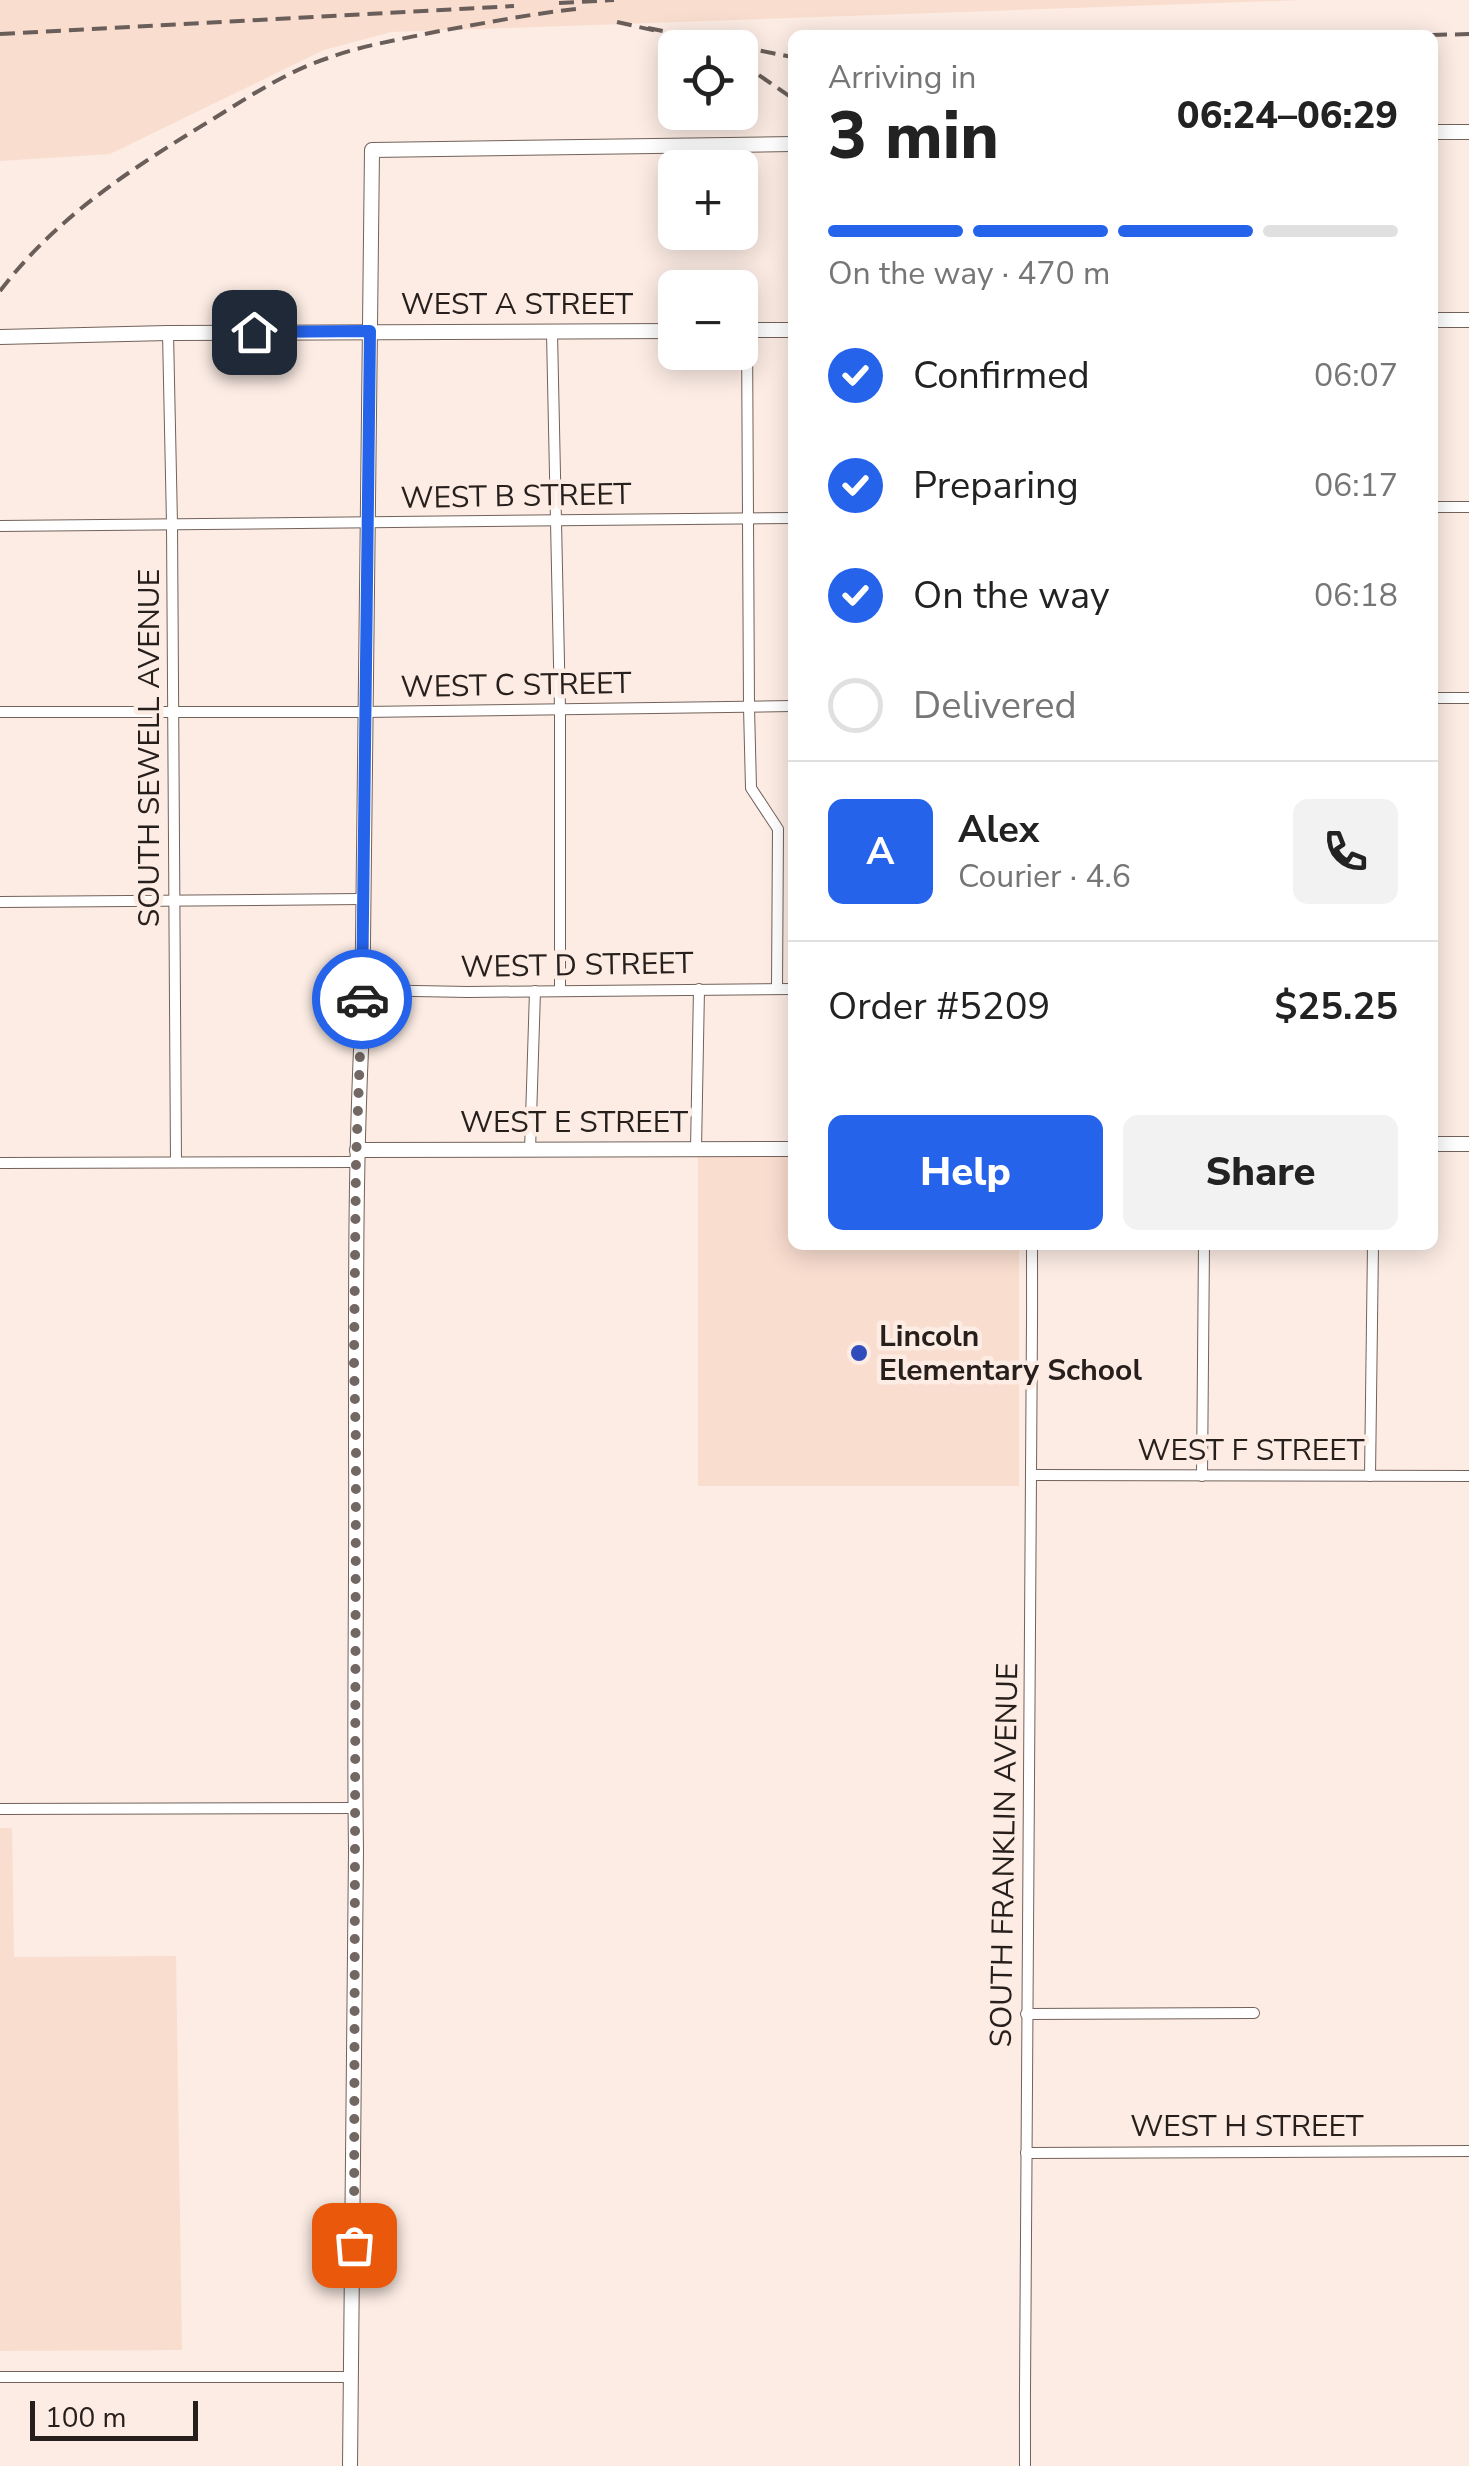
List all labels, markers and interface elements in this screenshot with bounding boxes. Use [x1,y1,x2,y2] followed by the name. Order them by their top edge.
[658,30,758,370] map controls
[658,30,758,130] button: locate
[828,56,976,99] text: Arriving in
[1177,90,1398,141] text: 06:24–06:29
[828,92,999,181] text: 3 min
[658,150,758,250] button: +
[828,252,1110,295] text: On the way · 470 m
[658,270,758,370] button: −
[401,284,633,325] street label: WEST A STREET
[212,290,297,375] pin
[227,305,282,360] icon: home
[828,348,883,403] icon: check
[913,350,1090,401] text: Confirmed
[1314,354,1398,397] text: 06:07
[828,458,883,513] icon: check
[913,460,1079,511] text: Preparing
[1314,464,1398,507] text: 06:17
[400,474,632,519] street label: WEST B STREET
[828,568,883,623] icon: check
[129,569,170,927] street label: SOUTH SEWELL AVENUE
[913,570,1109,621] text: On the way
[1314,574,1398,617] text: 06:18
[400,663,632,708] street label: WEST C STREET
[913,680,1077,731] text: Delivered
[1293,799,1398,904] button: phone
[958,804,1039,855] text: Alex
[866,826,895,877] text: A
[958,855,1131,898] text: Courier · 4.6
[460,943,694,988] street label: WEST D STREET
[312,949,412,1049] courier
[335,972,390,1027] icon: car
[828,981,1050,1032] text: Order #5209
[1275,981,1398,1032] text: $25.25
[460,1102,688,1143] street label: WEST E STREET
[828,1115,1103,1230] button: Help
[1123,1115,1398,1230] button: Share
[879,1316,1142,1391] place label: Lincoln Elementary School
[848,1342,870,1364] marker: Lincoln Elementary School
[1138,1430,1364,1471] street label: WEST F STREET
[981,1662,1028,2048] street label: SOUTH FRANKLIN AVENUE
[1130,2106,1364,2147] street label: WEST H STREET
[312,2203,397,2288] pin
[327,2218,382,2273] icon: bag
[30,2396,198,2440] scale bar
[45,2399,127,2437] text: 100 m

